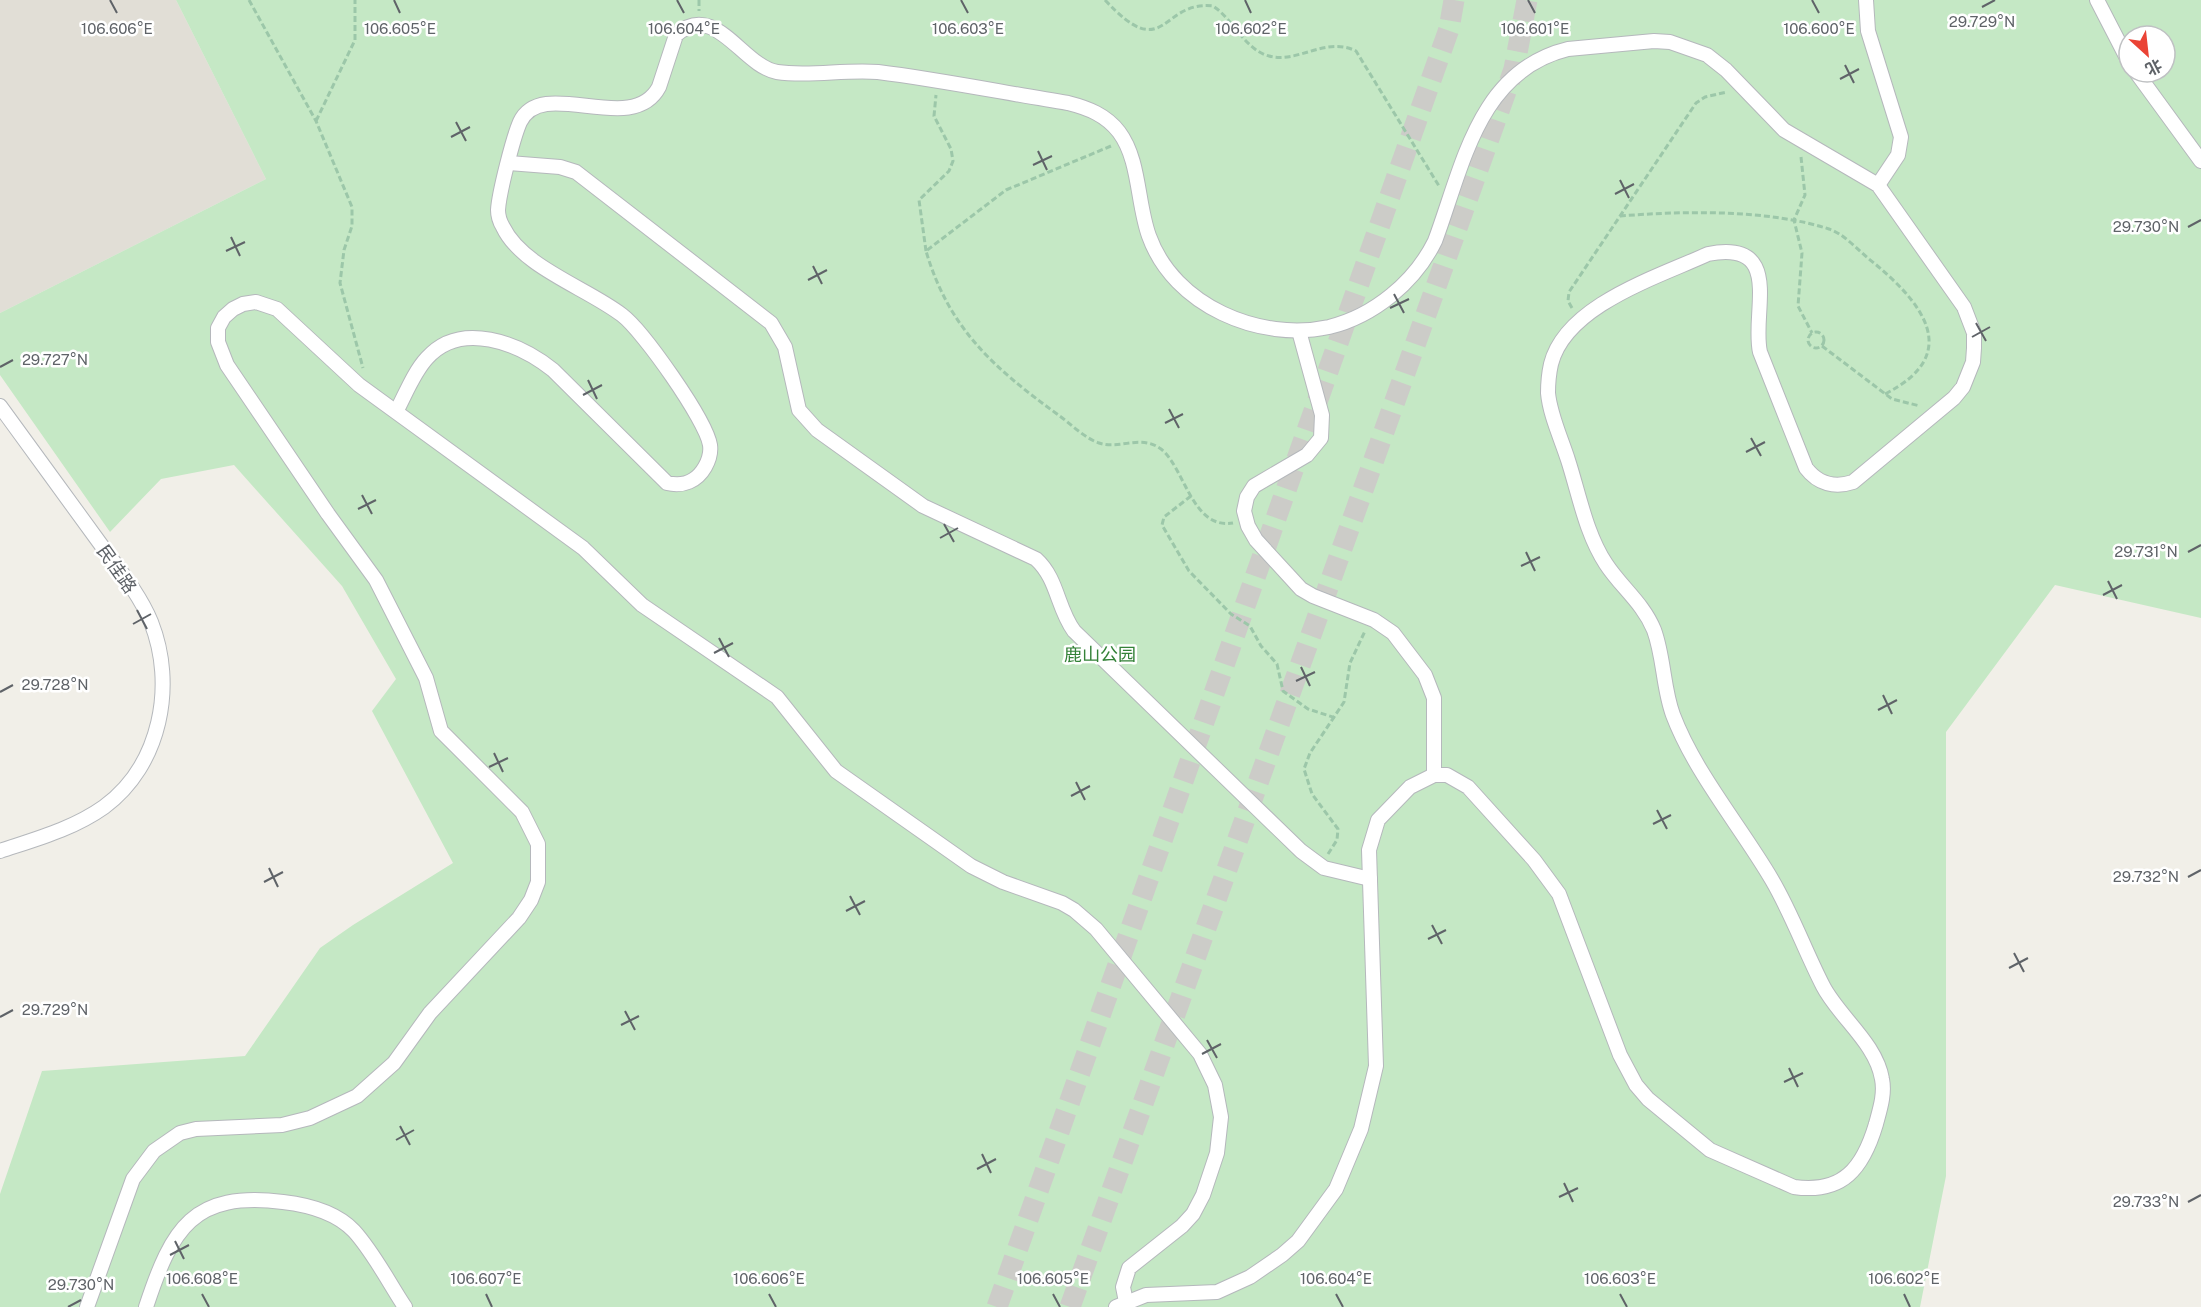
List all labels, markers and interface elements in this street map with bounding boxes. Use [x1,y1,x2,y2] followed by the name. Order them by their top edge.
[1949,13,2015,30] text: 29.729°N
[81,20,153,37] text: 106.606°E
[364,20,436,37] text: 106.605°E
[648,20,720,37] text: 106.604°E
[932,20,1004,37] text: 106.603°E
[1215,20,1287,37] text: 106.602°E
[1501,20,1569,37] text: 106.601°E
[1783,20,1855,37] text: 106.600°E
[2117,24,2177,84] north arrow
[2142,55,2165,79] text: 北
[2113,218,2179,235] text: 29.730°N
[22,351,88,368] text: 29.727°N
[93,541,141,597] street label: 民佳路
[2114,543,2178,560] text: 29.731°N
[1064,644,1136,665] park label: 鹿山公园
[22,676,88,693] text: 29.728°N
[2113,868,2179,885] text: 29.732°N
[22,1001,88,1018] text: 29.729°N
[2113,1193,2179,1210] text: 29.733°N
[166,1270,238,1287] text: 106.608°E
[450,1270,522,1287] text: 106.607°E
[733,1270,805,1287] text: 106.606°E
[1017,1270,1089,1287] text: 106.605°E
[1300,1270,1372,1287] text: 106.604°E
[1584,1270,1656,1287] text: 106.603°E
[1868,1270,1940,1287] text: 106.602°E
[48,1276,114,1293] text: 29.730°N

